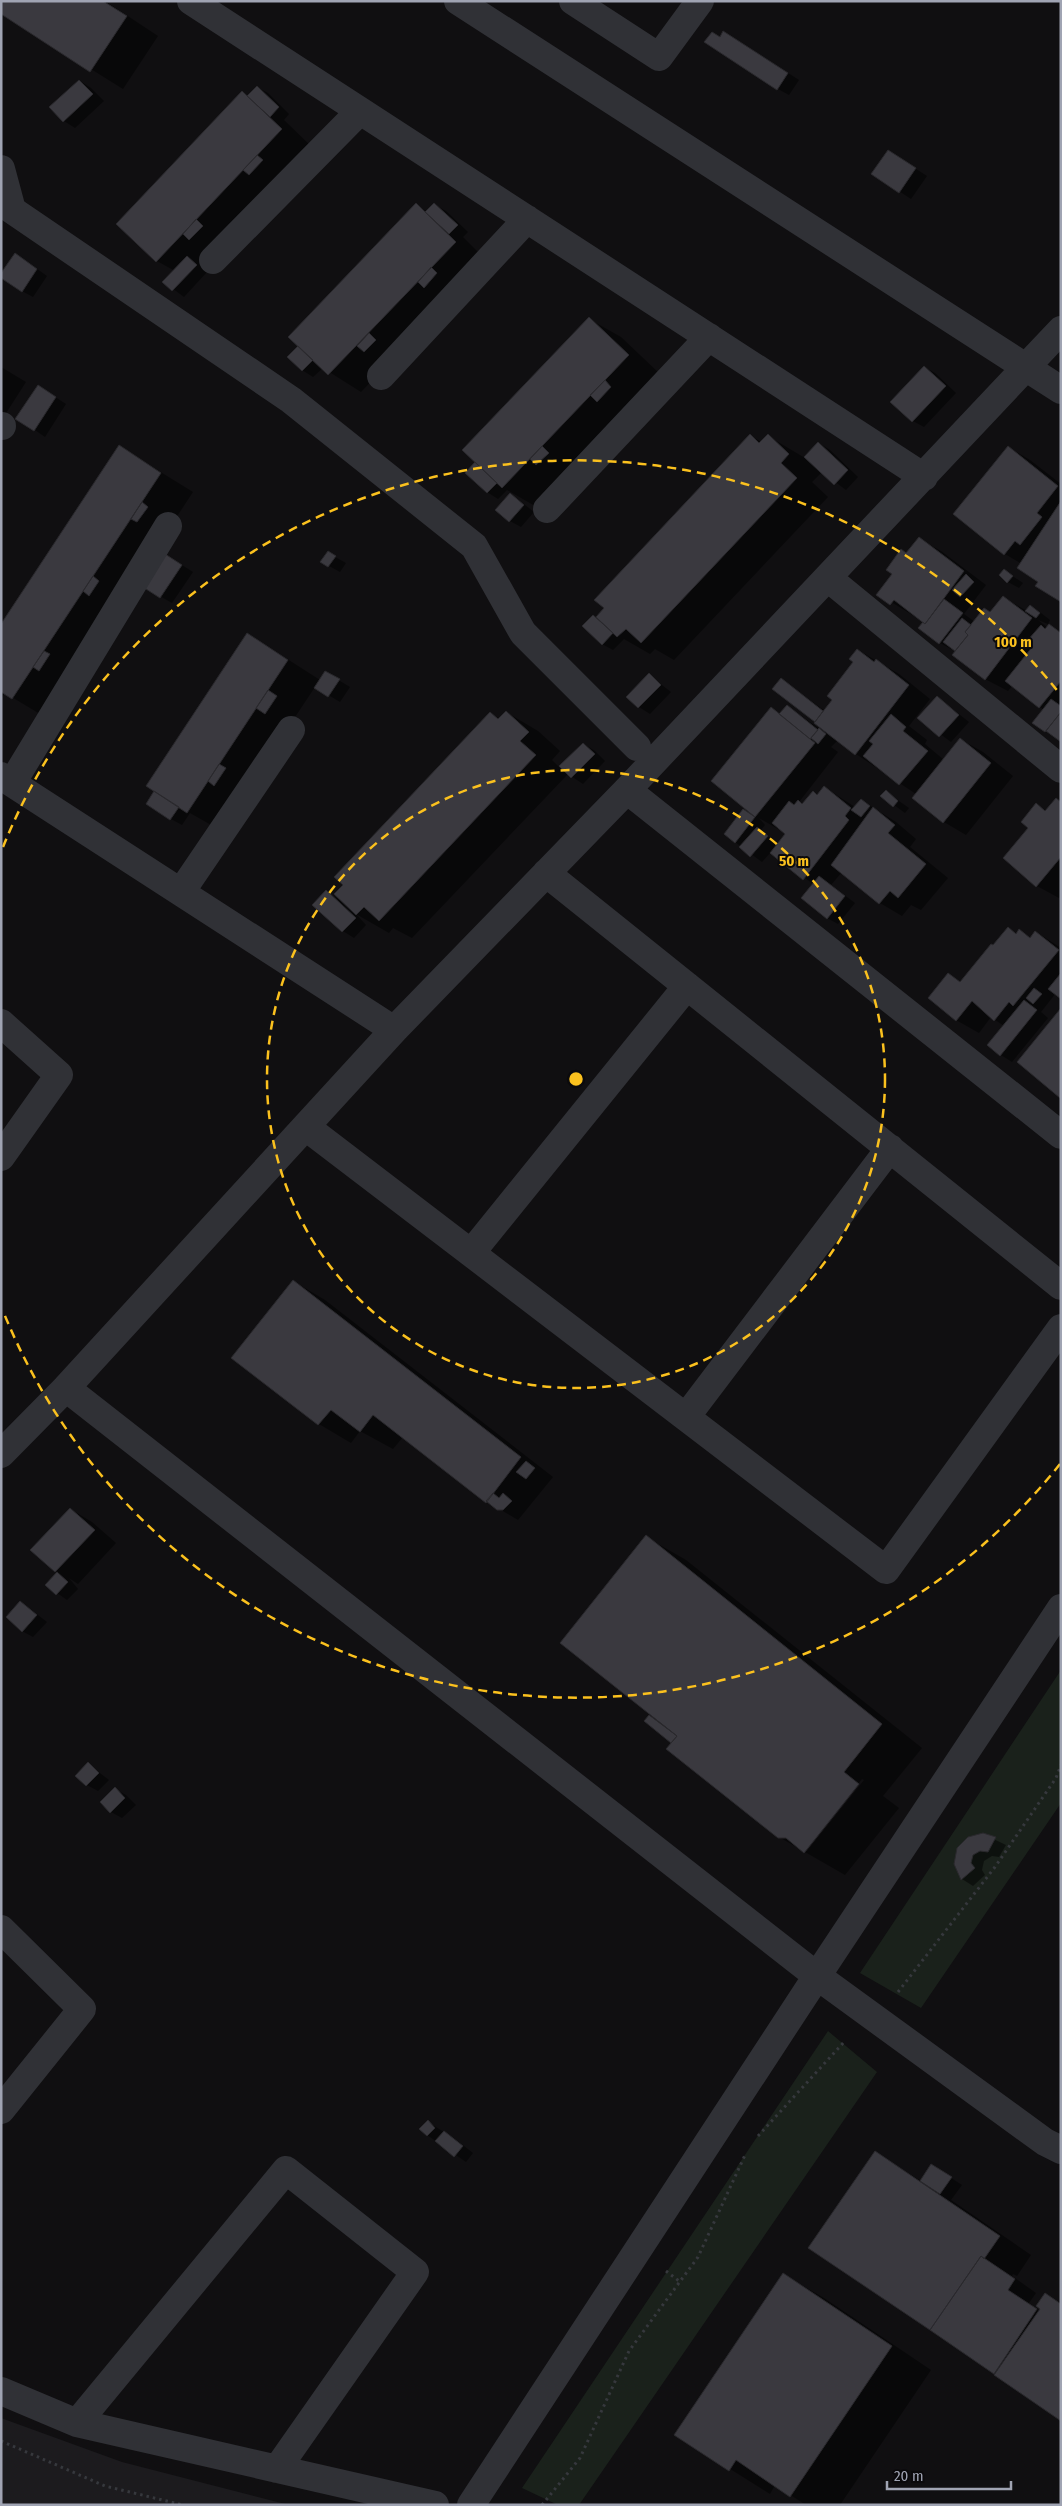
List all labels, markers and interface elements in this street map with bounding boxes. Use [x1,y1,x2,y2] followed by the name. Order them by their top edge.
[994,633,1032,651] text: 100 m
[779,852,809,870] text: 50 m
[567,1070,585,1088] centre of rings
[887,2458,1011,2490] scale bar
[894,2467,924,2485] text: 20 m

